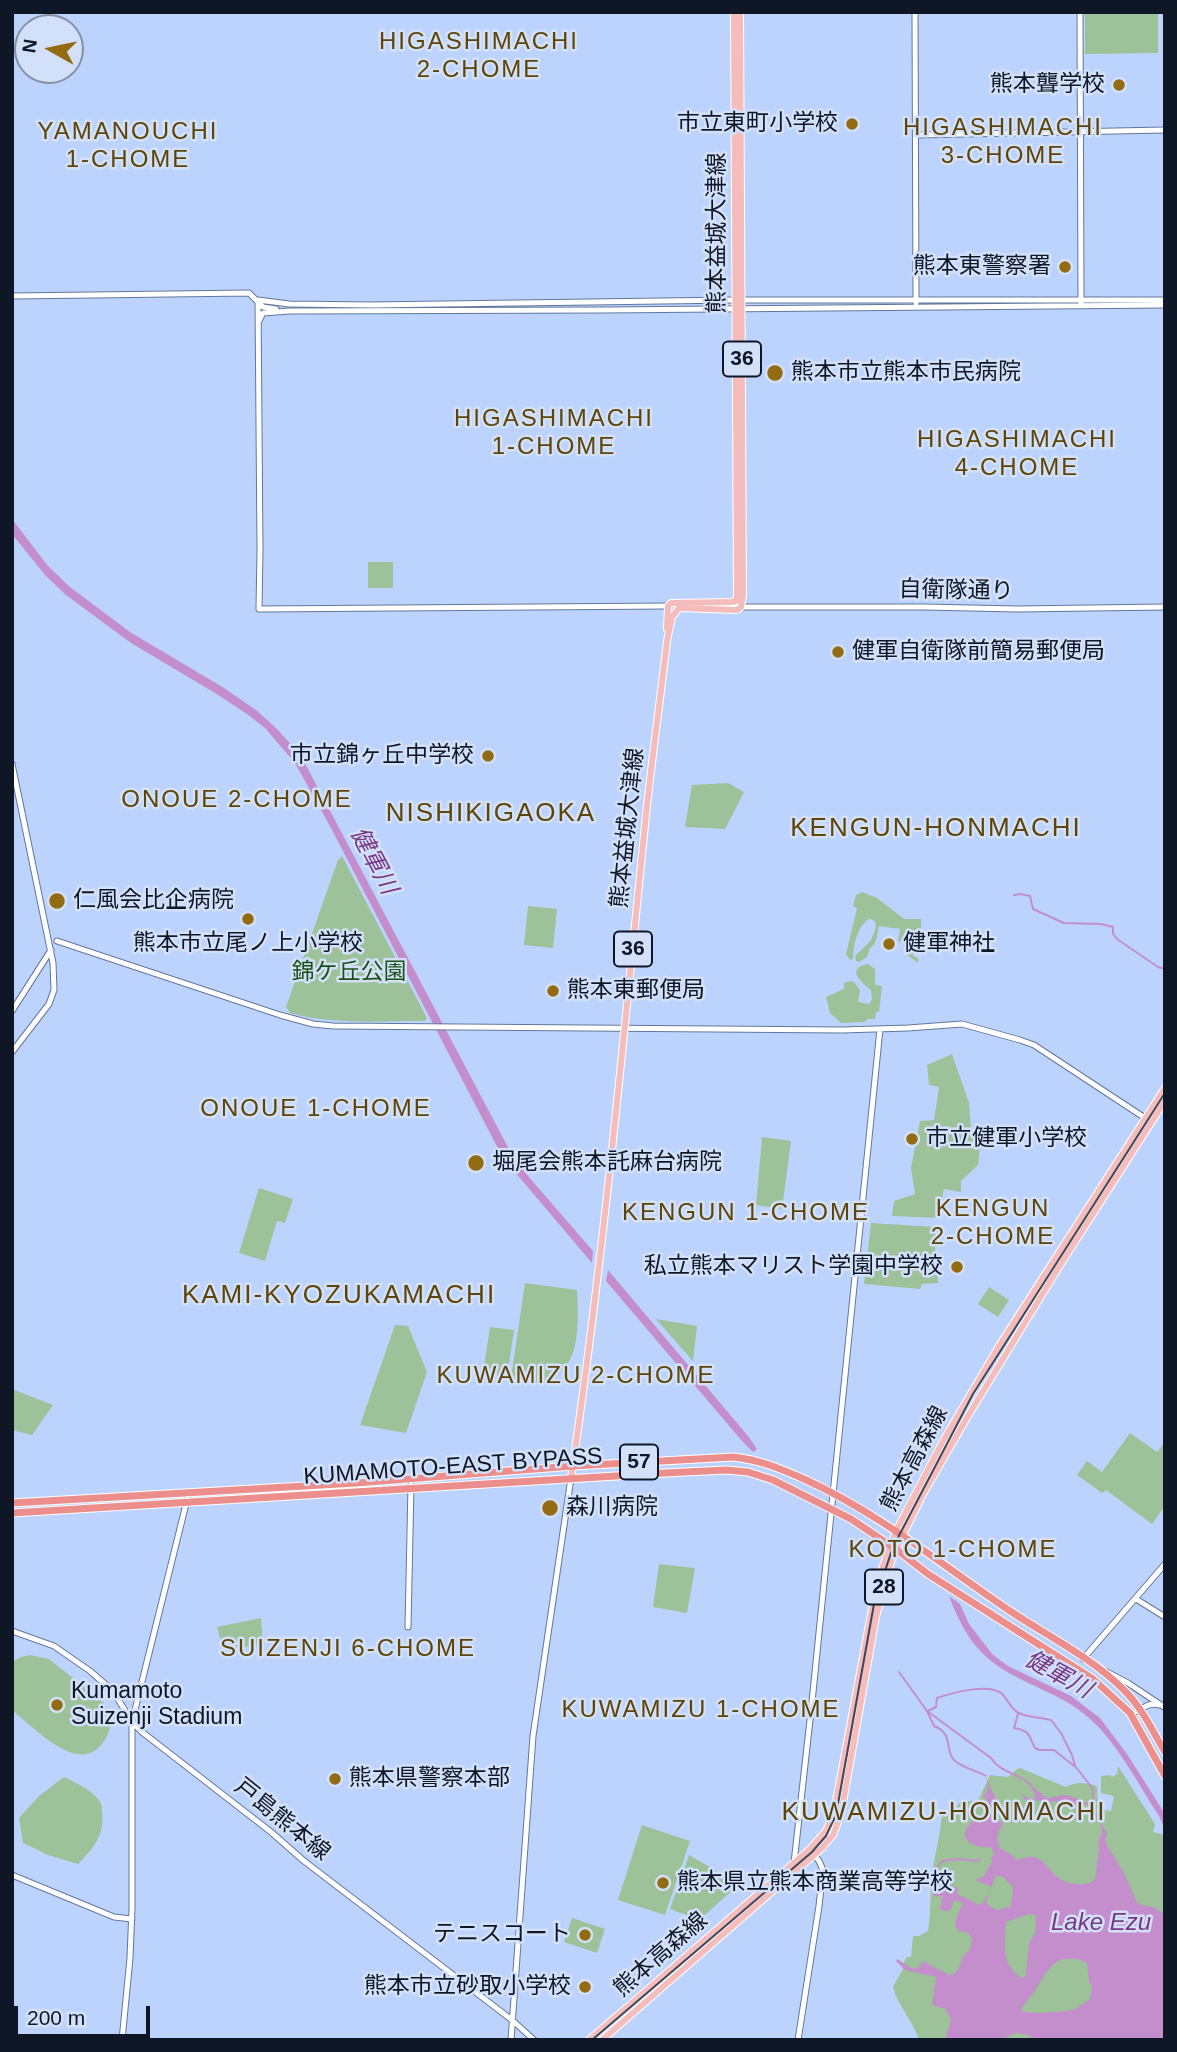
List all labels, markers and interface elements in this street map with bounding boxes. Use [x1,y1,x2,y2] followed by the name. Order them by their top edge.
[14,14,84,84] north arrow
[380,28,578,84] district label: HIGASHIMACHI 2-CHOME
[18,38,41,54] text: N
[990,71,1105,99] place label: 熊本聾学校
[1111,77,1127,93] marker: 熊本聾学校
[677,110,838,138] place label: 市立東町小学校
[904,114,1102,170] district label: HIGASHIMACHI 3-CHOME
[844,116,860,132] marker: 市立東町小学校
[39,118,217,174] district label: YAMANOUCHI 1-CHOME
[704,153,732,313] street label: 熊本益城大津線
[913,253,1051,281] place label: 熊本東警察署
[1057,259,1073,275] marker: 熊本東警察署
[723,342,761,376] road number: 36
[791,359,1021,387] place label: 熊本市立熊本市民病院
[765,363,785,383] marker: 熊本市立熊本市民病院
[455,405,653,461] district label: HIGASHIMACHI 1-CHOME
[918,426,1116,482] district label: HIGASHIMACHI 4-CHOME
[898,576,1014,606] street label: 自衛隊通り
[852,638,1105,666] place label: 健軍自衛隊前簡易郵便局
[830,644,846,660] marker: 健軍自衛隊前簡易郵便局
[290,742,474,770] place label: 市立錦ヶ丘中学校
[606,746,650,910] street label: 熊本益城大津線
[480,748,496,764] marker: 市立錦ヶ丘中学校
[123,786,351,814] district label: ONOUE 2-CHOME
[387,798,595,830] district label: NISHIKIGAOKA
[792,813,1080,845] district label: KENGUN-HONMACHI
[343,822,403,900] water label: 健軍川
[73,887,234,915] place label: 仁風会比企病院
[47,891,67,911] marker: 仁風会比企病院
[240,911,256,927] marker: 熊本市立尾ノ上小学校
[133,930,363,958] place label: 熊本市立尾ノ上小学校
[903,930,995,958] place label: 健軍神社
[614,932,652,967] road number: 36
[881,936,897,952] marker: 健軍神社
[292,959,406,987] park label: 錦ケ丘公園
[567,977,705,1005] place label: 熊本東郵便局
[545,983,561,999] marker: 熊本東郵便局
[202,1095,430,1123] district label: ONOUE 1-CHOME
[926,1125,1087,1153] place label: 市立健軍小学校
[904,1131,920,1147] marker: 市立健軍小学校
[492,1149,722,1177] place label: 堀尾会熊本託麻台病院
[466,1153,486,1173] marker: 堀尾会熊本託麻台病院
[932,1195,1054,1251] district label: KENGUN 2-CHOME
[624,1199,868,1227] district label: KENGUN 1-CHOME
[644,1253,943,1281] place label: 私立熊本マリスト学園中学校
[949,1259,965,1275] marker: 私立熊本マリスト学園中学校
[184,1280,494,1312] district label: KAMI-KYOZUKAMACHI
[438,1362,714,1390] district label: KUWAMIZU 2-CHOME
[876,1402,954,1516] street label: 熊本高森線
[303,1443,603,1491] street label: KUMAMOTO-EAST BYPASS
[620,1444,658,1480] road number: 57
[566,1494,658,1522] place label: 森川病院
[540,1498,560,1518] marker: 森川病院
[850,1536,1056,1564] district label: KOTO 1-CHOME
[865,1570,903,1604] road number: 28
[222,1635,474,1663] district label: SUIZENJI 6-CHOME
[1020,1645,1096,1705] water label: 健軍川
[71,1678,242,1732] place label: Kumamoto Suizenji Stadium
[563,1696,839,1724] district label: KUWAMIZU 1-CHOME
[49,1697,65,1713] marker: Kumamoto Suizenji Stadium
[349,1765,510,1793] place label: 熊本県警察本部
[327,1771,343,1787] marker: 熊本県警察本部
[229,1773,335,1867] street label: 戸島熊本線
[784,1797,1104,1829] district label: KUWAMIZU-HONMACHI
[677,1869,953,1897] place label: 熊本県立熊本商業高等学校
[655,1875,671,1891] marker: 熊本県立熊本商業高等学校
[609,1907,713,2003] street label: 熊本高森線
[1051,1909,1151,1937] water label: Lake Ezu
[433,1921,571,1949] place label: テニスコート
[577,1927,593,1943] marker: テニスコート
[364,1973,571,2001] place label: 熊本市立砂取小学校
[577,1979,593,1995] marker: 熊本市立砂取小学校
[18,1993,154,2037] scale bar
[27,2006,85,2029] text: 200 m

